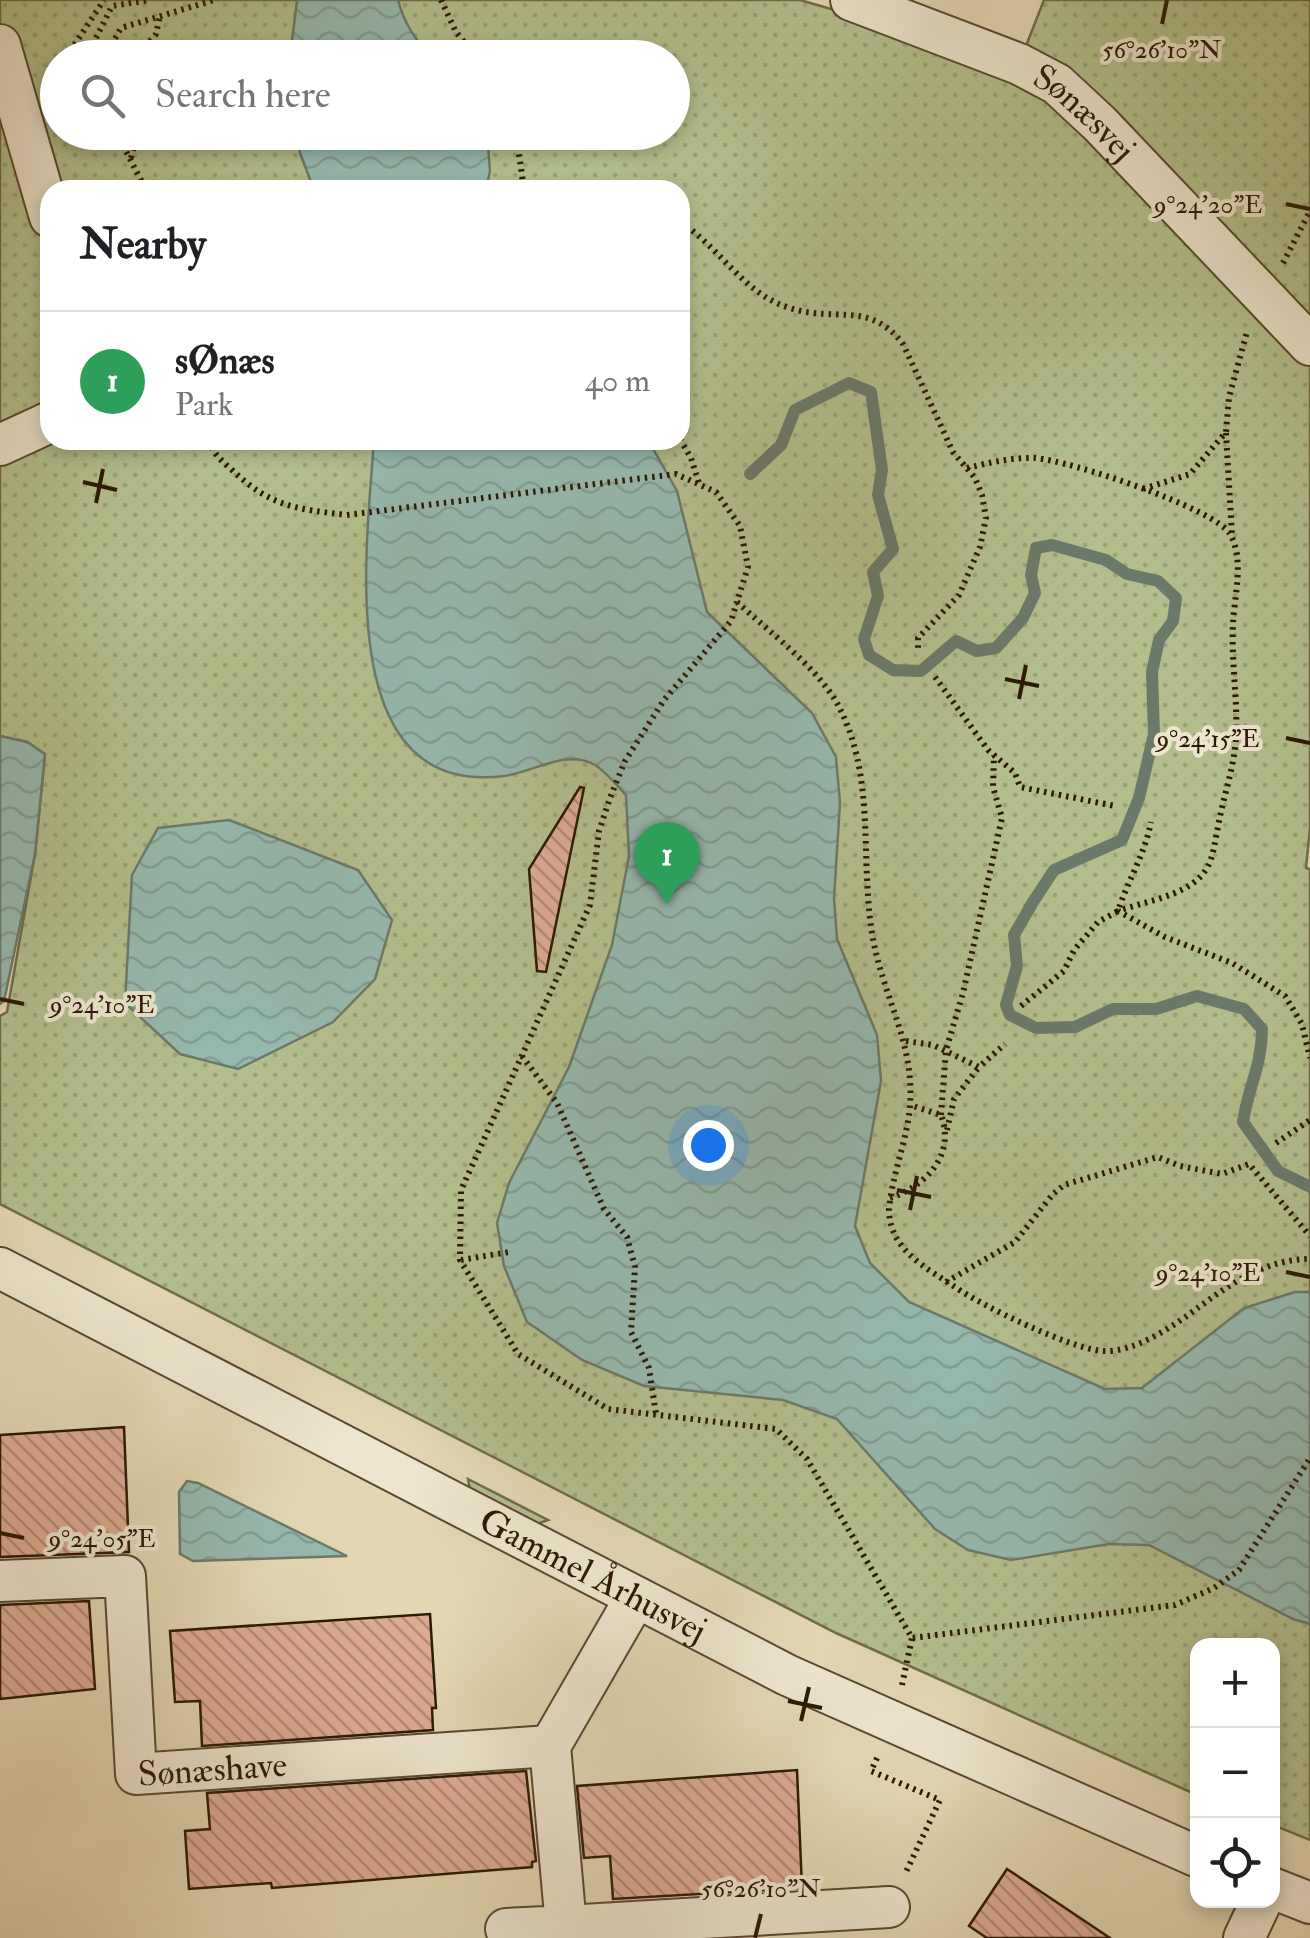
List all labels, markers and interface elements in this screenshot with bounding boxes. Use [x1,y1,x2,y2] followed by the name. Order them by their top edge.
[1103,35,1222,66] text: 56°26'10"N
[40,40,690,150] search box
[1026,55,1145,171] street label: Sønæsvej
[75,68,130,123] icon: search
[155,71,331,119] text: Search here
[1152,190,1262,221] text: 9°24'20"E
[80,219,206,271] text: Nearby
[175,337,275,385] text: sØnæs
[107,361,118,401] text: 1
[585,361,650,401] text: 40 m
[175,385,233,425] text: Park
[1155,724,1259,755] text: 9°24'15"E
[634,822,700,904] pin: 1
[48,990,154,1021] text: 9°24'10"E
[683,1120,734,1171] your location
[1154,1258,1260,1289] text: 9°24'10"E
[472,1499,714,1653] street label: Gammel Århusvej
[47,1524,155,1555] text: 9°24'05"E
[1190,1638,1280,1908] map controls
[1190,1638,1280,1728] button: +
[1190,1728,1280,1818] button: −
[137,1743,288,1797] street label: Sønæshave
[1190,1818,1280,1908] button: locate
[702,1874,821,1905] text: 56°26'10"N

